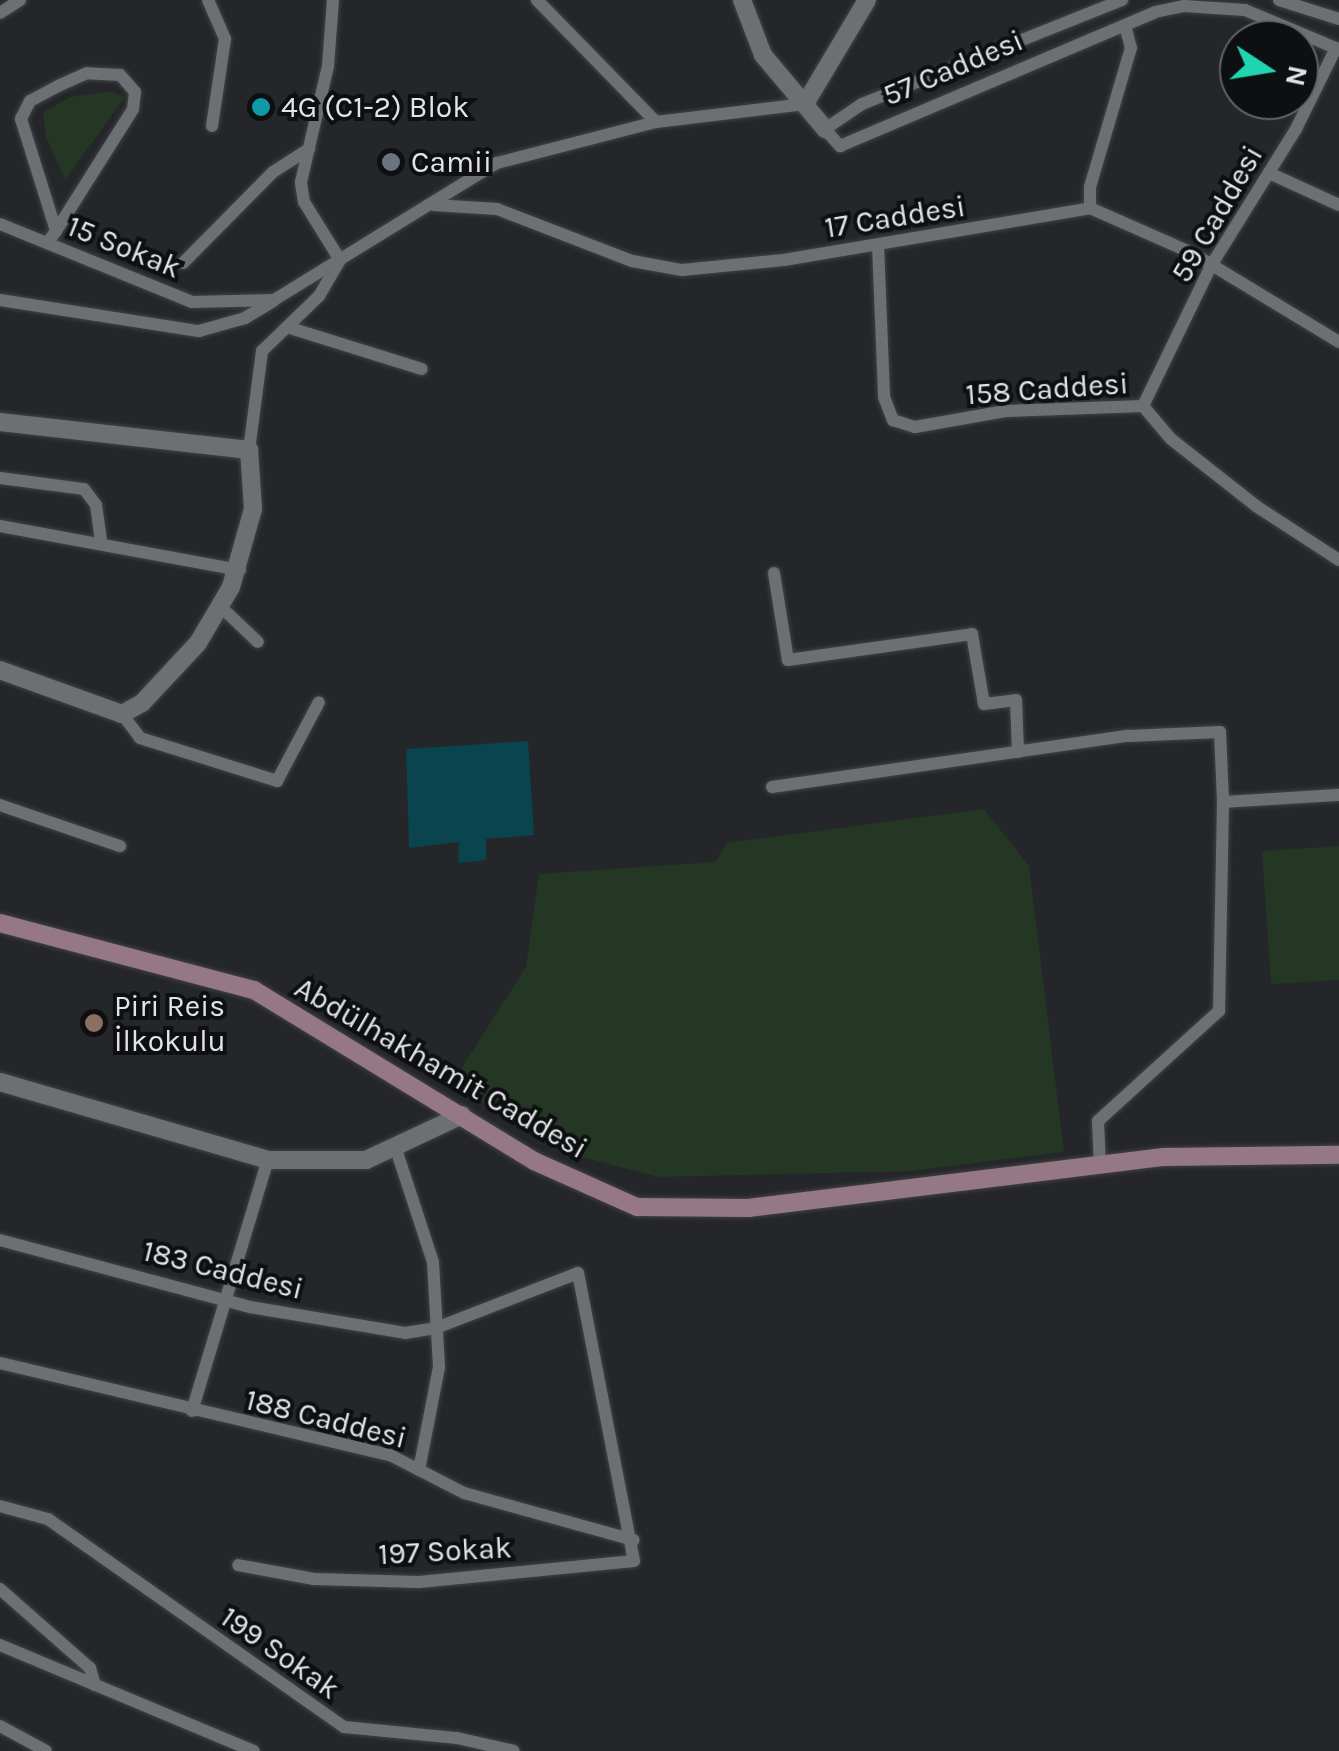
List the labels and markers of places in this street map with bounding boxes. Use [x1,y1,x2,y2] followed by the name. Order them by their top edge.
[281,89,469,125] place label: 4G (C1-2) Blok
[250,96,272,118] marker: 4G (C1-2) Blok
[411,144,492,180] place label: Camii
[380,151,402,173] marker: Camii
[114,988,226,1058] place label: Piri Reis İlkokulu
[83,1012,105,1034] marker: Piri Reis İlkokulu

